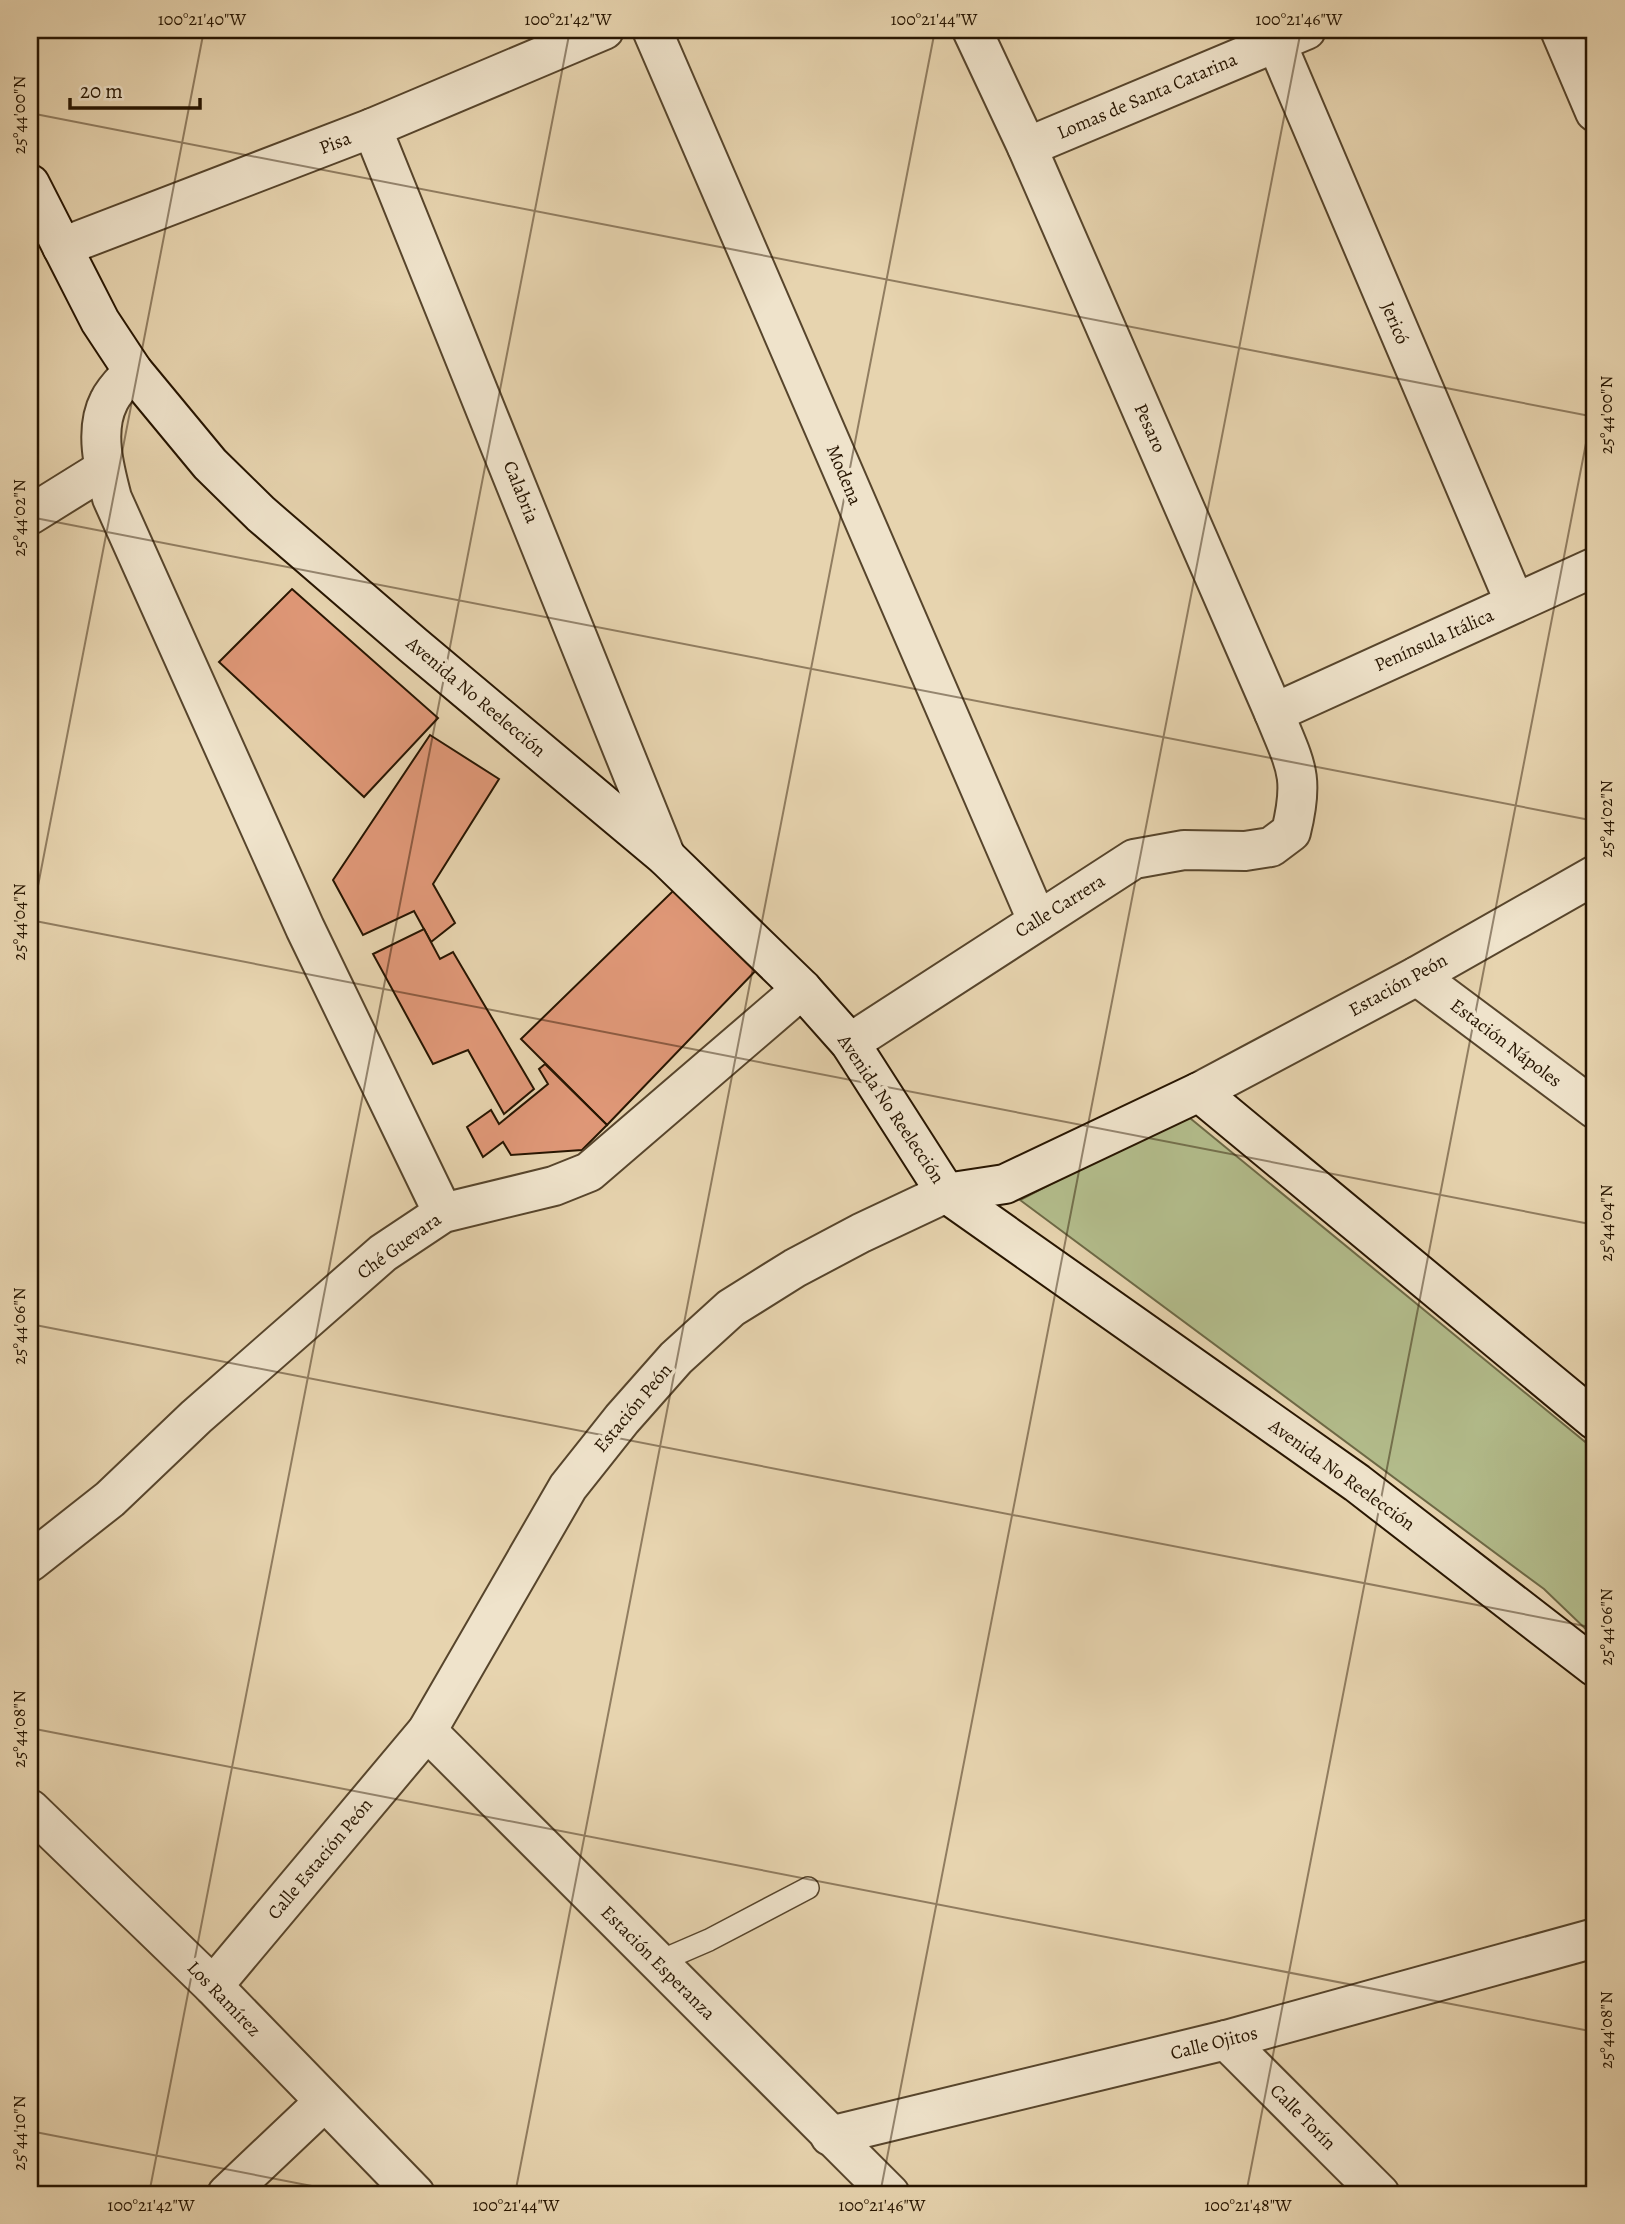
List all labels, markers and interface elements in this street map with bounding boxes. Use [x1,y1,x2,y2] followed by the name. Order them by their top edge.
[158,7,246,31] text: 100°21'40"W
[524,7,612,31] text: 100°21'42"W
[890,7,978,31] text: 100°21'44"W
[1255,7,1343,31] text: 100°21'46"W
[1053,46,1241,146] street label: Lomas de Santa Catarina
[70,66,200,110] scale bar
[7,76,31,154] text: 25°44'00"N
[80,77,123,105] text: 20 m
[315,125,355,161] street label: Pisa
[1374,298,1416,348] street label: Jericó
[1594,376,1618,454] text: 25°44'00"N
[1128,399,1172,457] street label: Pesaro
[820,441,868,509] street label: Modena
[497,457,545,527] street label: Calabria
[7,479,31,557] text: 25°44'02"N
[1370,602,1498,678] street label: Península Itálica
[400,630,551,763] street label: Avenida No Reelección
[1594,780,1618,858] text: 25°44'02"N
[1010,868,1110,944] street label: Calle Carrera
[7,883,31,961] text: 25°44'04"N
[1344,947,1452,1023] street label: Estación Peón
[1445,992,1567,1094] street label: Estación Nápoles
[831,1028,951,1189] street label: Avenida No Reelección
[1594,1184,1618,1262] text: 25°44'04"N
[352,1206,447,1285] street label: Ché Guevara
[7,1287,31,1365] text: 25°44'06"N
[588,1358,678,1458] street label: Estación Peón
[1263,1413,1420,1537] street label: Avenida No Reelección
[1594,1588,1618,1666] text: 25°44'06"N
[7,1690,31,1768] text: 25°44'08"N
[261,1793,379,1925] street label: Calle Estación Peón
[595,1900,721,2026] street label: Estación Esperanza
[181,1955,267,2043] street label: Los Ramírez
[1594,1991,1618,2069] text: 25°44'08"N
[1168,2020,1260,2066] street label: Calle Ojitos
[1264,2078,1342,2156] street label: Calle Torín
[7,2095,31,2171] text: 25°44'10"N
[107,2193,195,2217] text: 100°21'42"W
[472,2193,560,2217] text: 100°21'44"W
[838,2193,926,2217] text: 100°21'46"W
[1204,2193,1292,2217] text: 100°21'48"W

